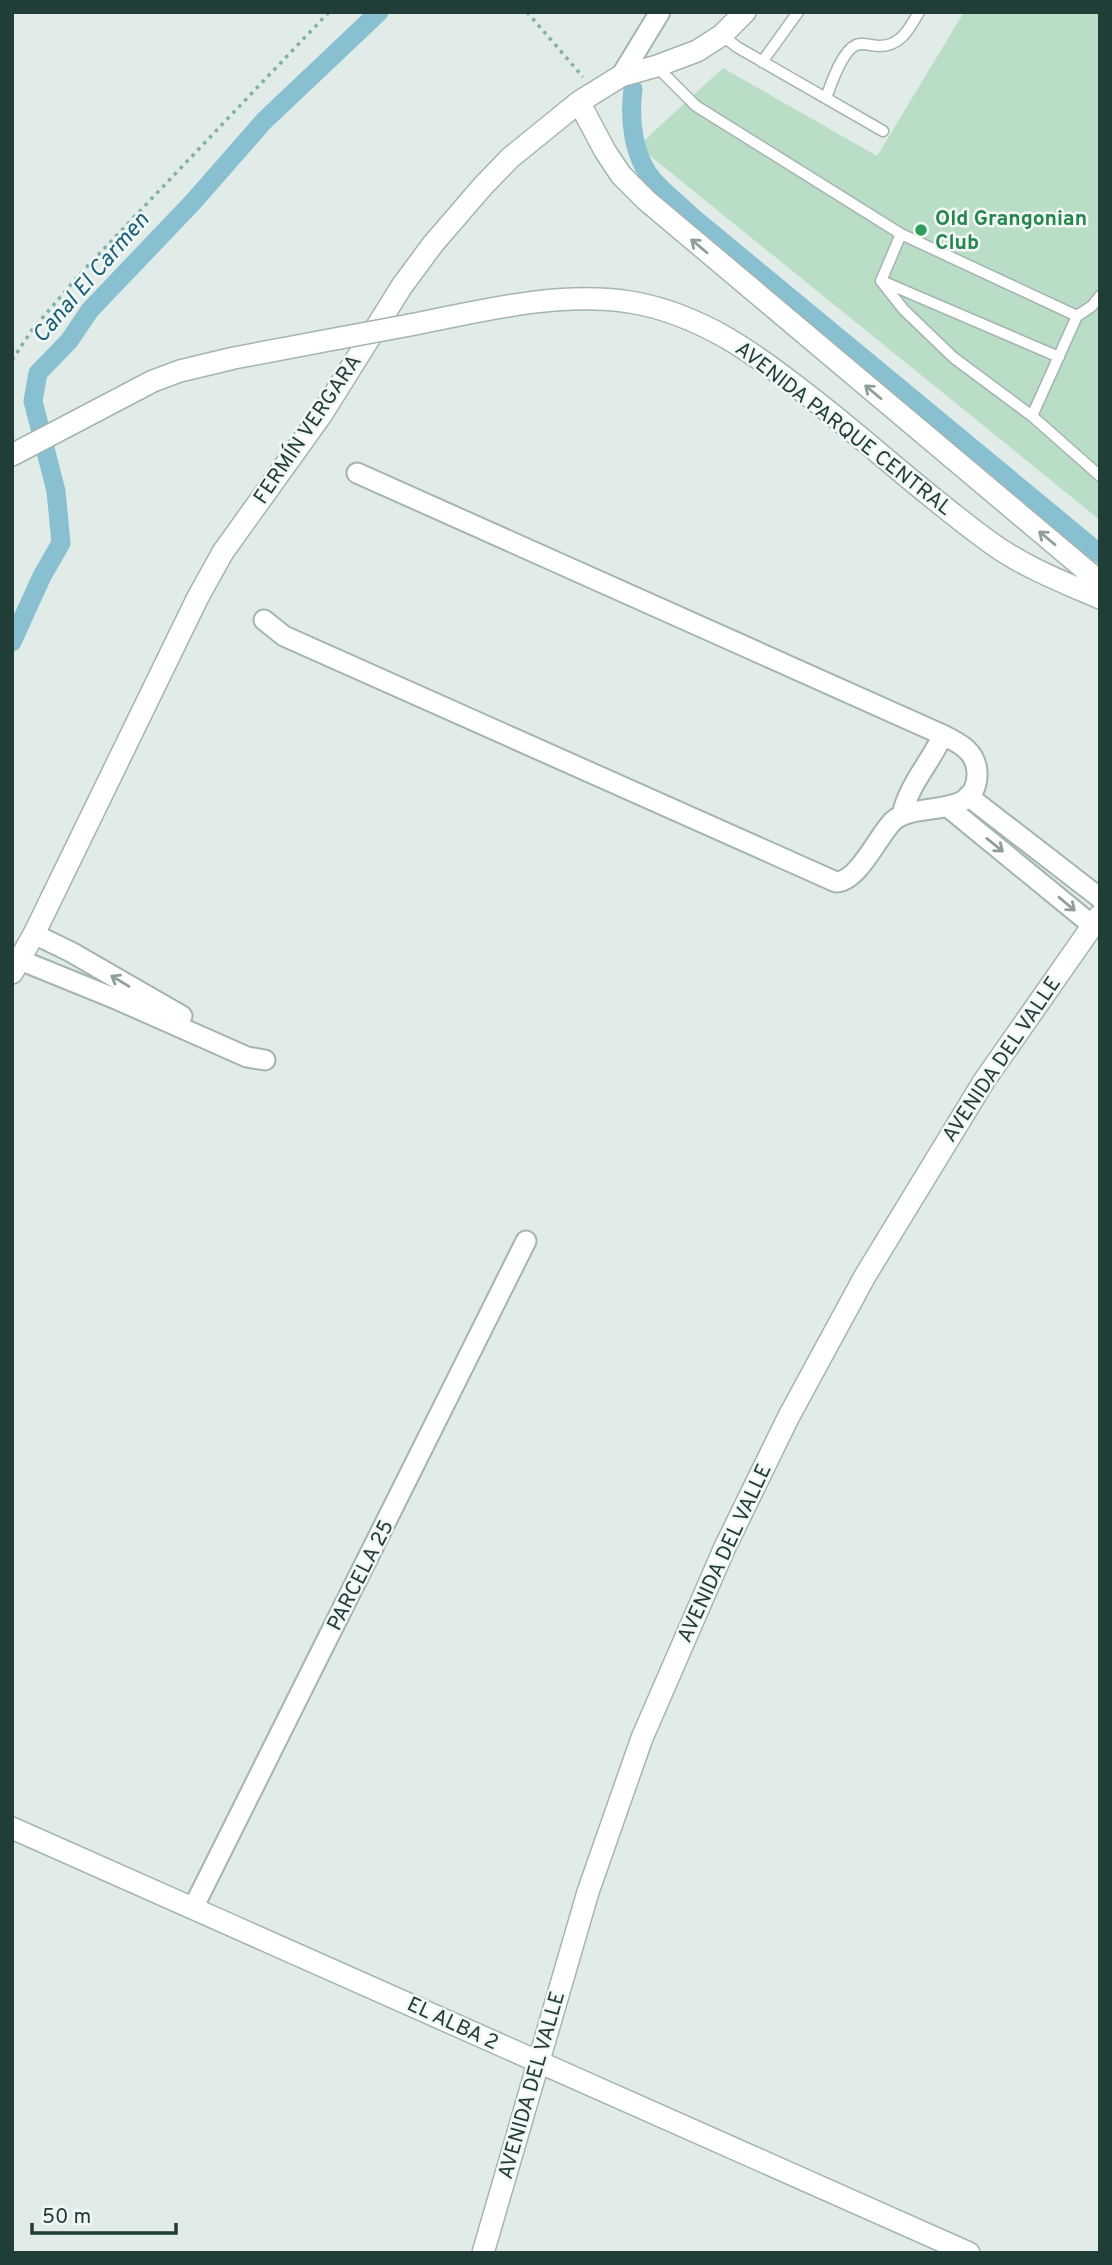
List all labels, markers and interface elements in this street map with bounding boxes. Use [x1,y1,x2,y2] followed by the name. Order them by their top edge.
[935,206,1087,257] place label: Old Grangonian Club
[27,207,157,350] water label: Canal El Carmen
[913,222,929,238] marker: Old Grangonian Club
[690,238,708,254] one-way arrow
[729,336,957,523] street label: AVENIDA PARQUE CENTRAL
[247,349,368,510] street label: FERMÍN VERGARA
[864,384,882,400] one-way arrow
[1039,530,1057,546] one-way arrow
[985,837,1003,853] one-way arrow
[1058,896,1076,912] one-way arrow
[937,972,1068,1148] street label: AVENIDA DEL VALLE
[111,974,131,988] one-way arrow
[672,1460,779,1647] street label: AVENIDA DEL VALLE
[322,1516,401,1636] street label: PARCELA 25
[493,1988,572,2182] street label: AVENIDA DEL VALLE
[402,1991,502,2057] street label: EL ALBA 2
[32,2192,175,2236] scale bar
[42,2204,91,2231] text: 50 m

